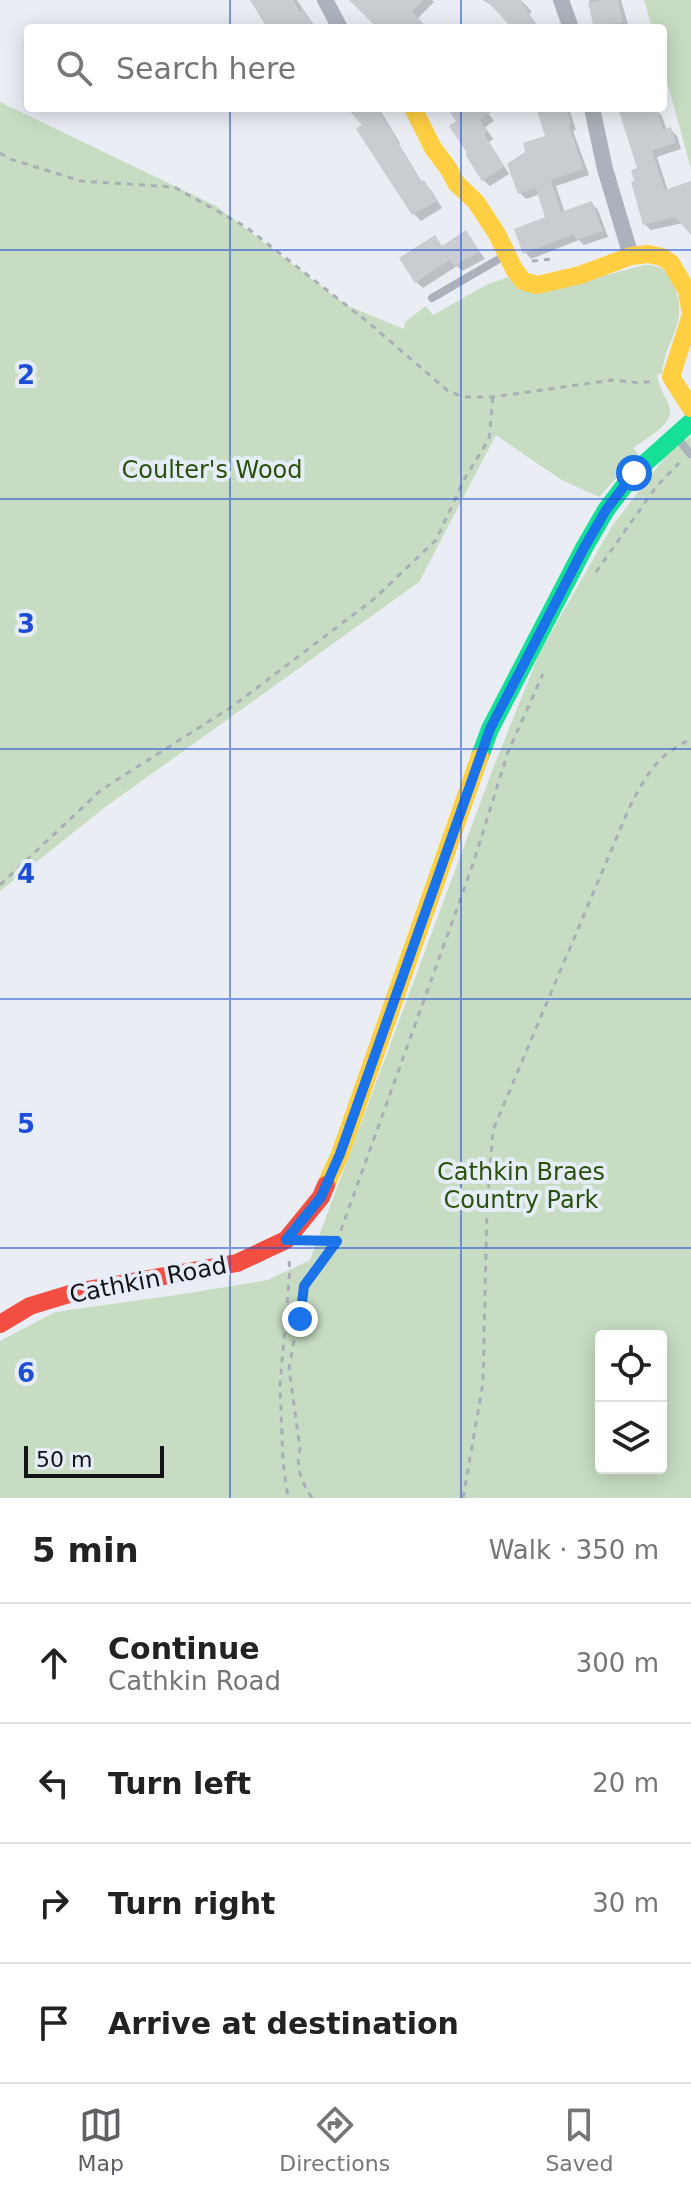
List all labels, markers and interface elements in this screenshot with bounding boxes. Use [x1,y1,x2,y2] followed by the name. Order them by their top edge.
[24,24,667,112] search box
[52,46,96,90] icon: search
[116,51,296,86] text: Search here
[17,360,35,390] text: 2
[616,455,652,491] route start
[121,456,303,484] park label: Coulter's Wood
[17,609,35,639] text: 3
[17,859,35,889] text: 4
[17,1109,35,1139] text: 5
[437,1158,605,1214] park label: Cathkin Braes Country Park
[67,1251,229,1309] street label: Cathkin Road
[282,1301,318,1337] route end
[595,1330,667,1474] map controls
[595,1330,667,1402] button: locate
[17,1358,35,1388] text: 6
[595,1402,667,1474] button: layers
[24,1442,164,1478] scale bar
[36,1447,92,1472] text: 50 m
[32,1530,139,1570] text: 5 min
[489,1535,659,1565] text: Walk · 350 m
[108,1631,260,1666] text: Continue
[32,1641,76,1685] icon: ahead
[576,1648,659,1678] text: 300 m
[108,1666,281,1696] text: Cathkin Road
[32,1761,76,1805] icon: left
[108,1766,251,1801] text: Turn left
[592,1768,659,1798] text: 20 m
[32,1881,76,1925] icon: right
[108,1886,275,1921] text: Turn right
[592,1888,659,1918] text: 30 m
[32,2001,76,2045] icon: arrive
[108,2006,459,2041] text: Arrive at destination
[78,2103,124,2176] tab: Map
[279,2103,390,2176] tab: Directions
[545,2103,613,2176] tab: Saved

